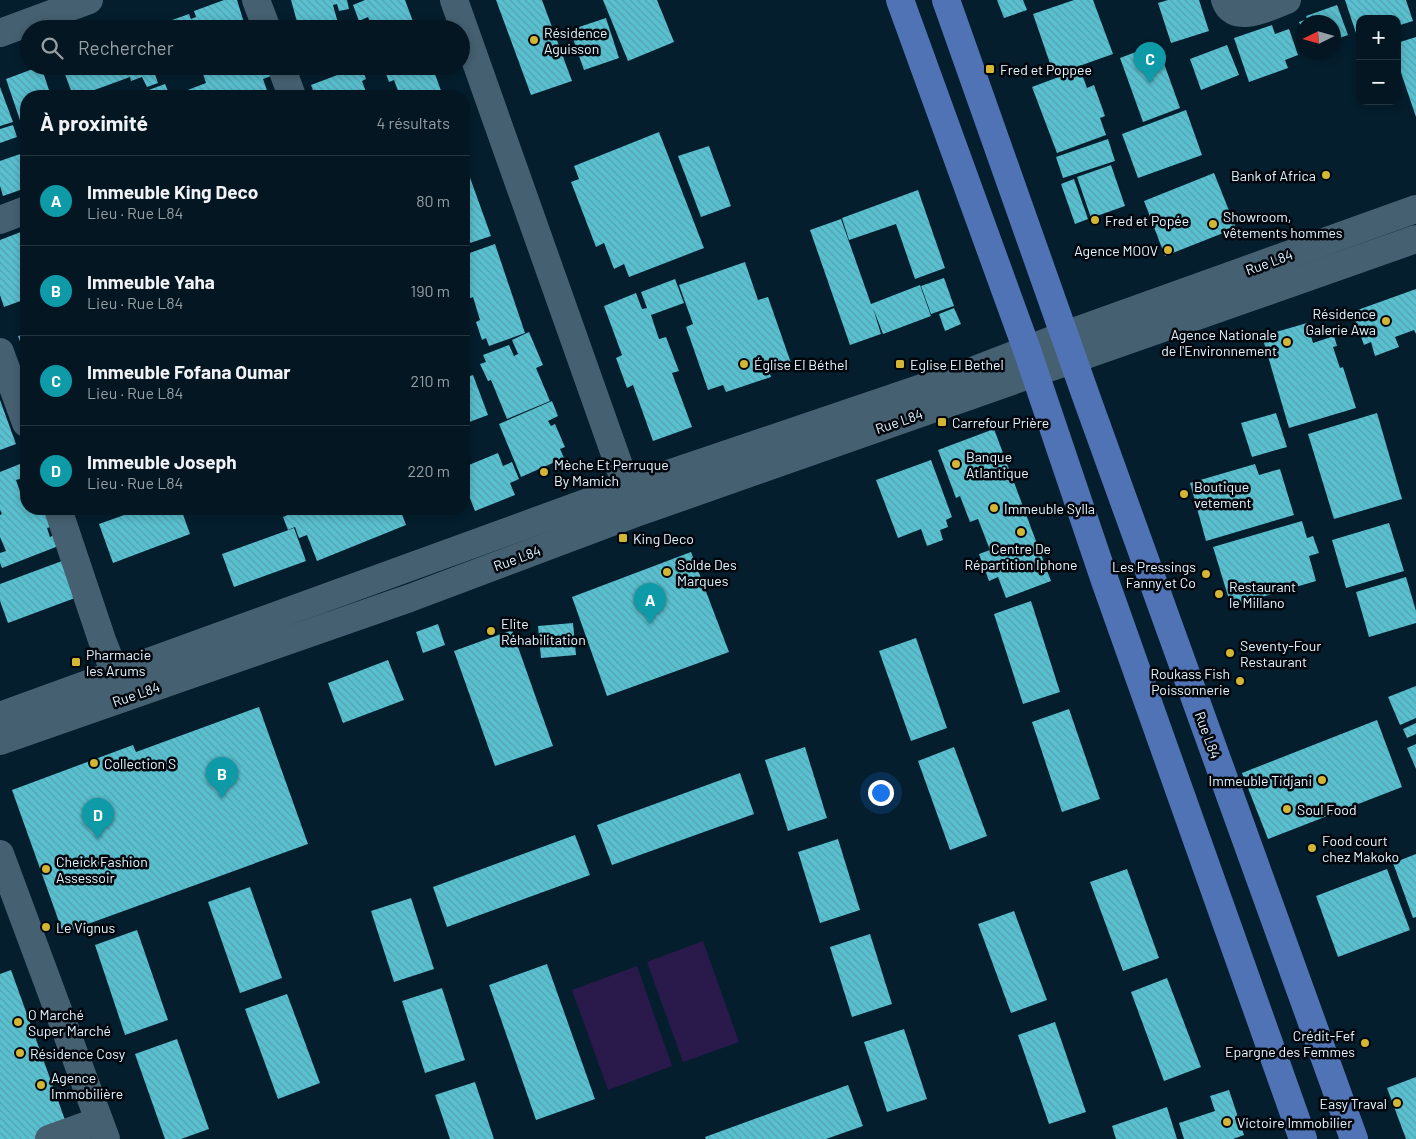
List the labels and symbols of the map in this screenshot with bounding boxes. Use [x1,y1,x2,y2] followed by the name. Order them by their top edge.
[1296,15,1341,60] north arrow
[544,24,607,57] place label: Résidence Aguisson
[528,34,540,46] marker: Résidence Aguisson
[1134,42,1166,83] pin: C
[1000,61,1092,78] place label: Fred et Poppee
[984,63,996,75] marker: Fred et Poppee
[1231,167,1316,184] place label: Bank of Africa
[1320,169,1332,181] marker: Bank of Africa
[1223,208,1343,241] place label: Showroom, vêtements hommes
[1105,212,1189,229] place label: Fred et Popée
[1089,214,1101,226] marker: Fred et Popée
[1207,218,1219,230] marker: Showroom, vêtements hommes
[1074,242,1158,259] place label: Agence MOOV
[1162,244,1174,256] marker: Agence MOOV
[1243,246,1295,278] street label: Rue L84
[1306,305,1376,338] place label: Résidence Galerie Awa
[1380,315,1392,327] marker: Résidence Galerie Awa
[1161,326,1277,359] place label: Agence Nationale de l'Environnement
[1281,336,1293,348] marker: Agence Nationale de l'Environnement
[754,356,848,373] place label: Église El Béthel
[910,356,1004,373] place label: Eglise El Bethel
[738,358,750,370] marker: Église El Béthel
[894,358,906,370] marker: Eglise El Bethel
[873,405,925,437] street label: Rue L84
[952,414,1049,431] place label: Carrefour Prière
[936,416,948,428] marker: Carrefour Prière
[966,448,1029,481] place label: Banque Atlantique
[554,456,669,489] place label: Mèche Et Perruque By Mamich
[950,458,962,470] marker: Banque Atlantique
[538,466,550,478] marker: Mèche Et Perruque By Mamich
[1194,478,1252,511] place label: Boutique vetement
[1178,488,1190,500] marker: Boutique vetement
[1004,500,1095,517] place label: Immeuble Sylla
[988,502,1000,514] marker: Immeuble Sylla
[1015,526,1027,538] marker: Centre De Répartition Iphone
[633,530,694,547] place label: King Deco
[617,532,629,544] marker: King Deco
[965,540,1077,573] place label: Centre De Répartition Iphone
[491,542,543,574] street label: Rue L84
[677,556,737,589] place label: Solde Des Marques
[1112,558,1196,591] place label: Les Pressings Fanny et Co
[661,566,673,578] marker: Solde Des Marques
[1200,568,1212,580] marker: Les Pressings Fanny et Co
[1229,578,1296,611] place label: Restaurant le Millano
[634,583,666,624] pin: A
[1213,588,1225,600] marker: Restaurant le Millano
[501,615,586,648] place label: Elite Réhabilitation
[485,625,497,637] marker: Elite Réhabilitation
[1240,637,1321,670] place label: Seventy-Four Restaurant
[86,646,151,679] place label: Pharmacie les Arums
[1224,647,1236,659] marker: Seventy-Four Restaurant
[70,656,82,668] marker: Pharmacie les Arums
[1150,665,1230,698] place label: Roukass Fish Poissonnerie
[1234,675,1246,687] marker: Roukass Fish Poissonnerie
[110,678,162,710] street label: Rue L84
[1192,709,1224,761] street label: Rue L84
[104,755,176,772] place label: Collection S
[88,757,100,769] marker: Collection S
[206,757,238,798] pin: B
[1209,772,1312,789] place label: Immeuble Tidjani
[1316,774,1328,786] marker: Immeuble Tidjani
[868,780,894,806] your location
[82,798,114,839] pin: D
[1297,801,1357,818] place label: Soul Food
[1281,803,1293,815] marker: Soul Food
[1322,832,1399,865] place label: Food court chez Makoko
[1306,842,1318,854] marker: Food court chez Makoko
[56,853,148,886] place label: Cheick Fashion Assessoir
[40,863,52,875] marker: Cheick Fashion Assessoir
[56,919,116,936] place label: Le Vignus
[40,921,52,933] marker: Le Vignus
[28,1006,111,1039] place label: O Marché Super Marché
[12,1016,24,1028] marker: O Marché Super Marché
[1225,1027,1355,1060] place label: Crédit-Fef Epargne des Femmes
[1359,1037,1371,1049] marker: Crédit-Fef Epargne des Femmes
[30,1045,126,1062] place label: Résidence Cosy
[14,1047,26,1059] marker: Résidence Cosy
[51,1069,123,1102] place label: Agence Immobilière
[35,1079,47,1091] marker: Agence Immobilière
[1320,1095,1387,1112] place label: Easy Traval
[1391,1097,1403,1109] marker: Easy Traval
[1237,1114,1352,1131] place label: Victoire Immobilier
[1221,1116,1233,1128] marker: Victoire Immobilier

